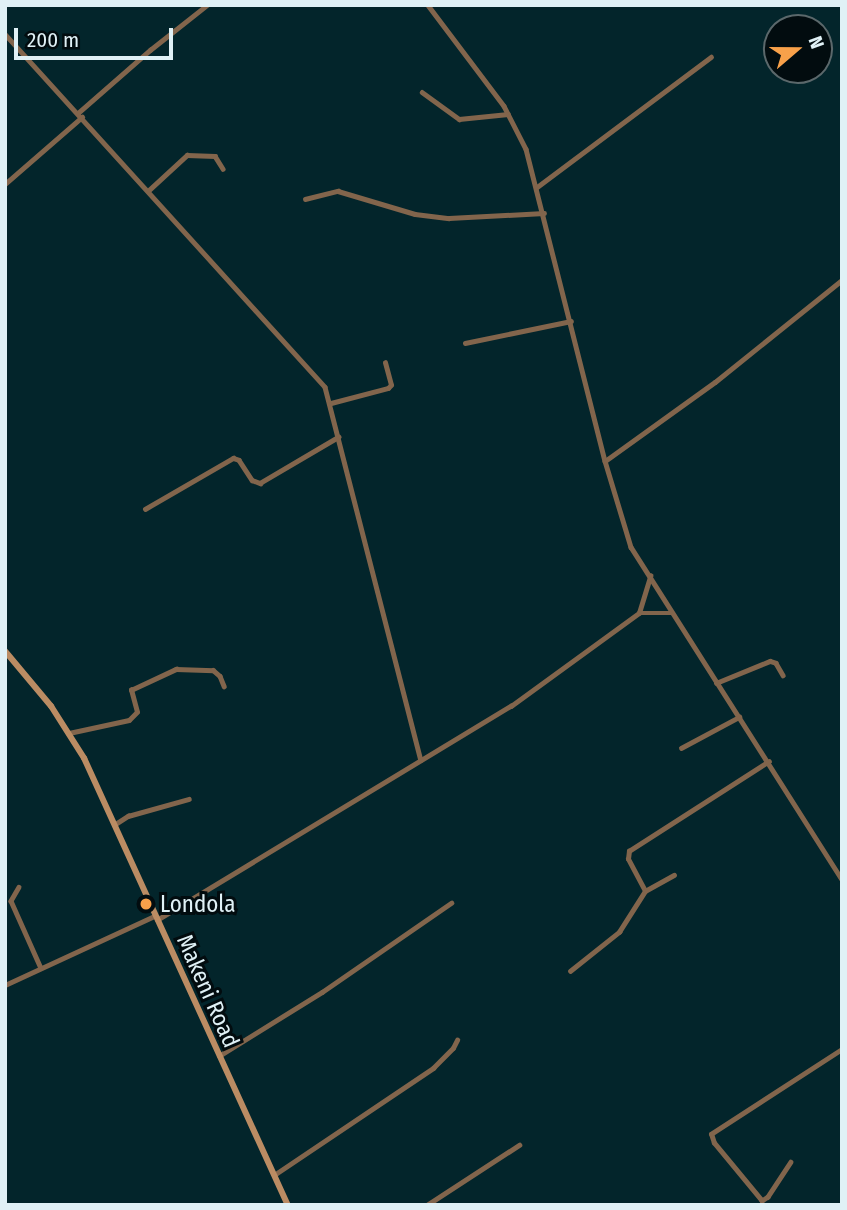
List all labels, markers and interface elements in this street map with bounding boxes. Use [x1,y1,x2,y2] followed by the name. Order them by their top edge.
[18,14,177,58] scale bar
[763,14,833,84] north arrow
[27,27,79,53] text: 200 m
[804,33,829,52] text: N
[160,890,236,918] place label: Londola
[138,896,154,912] marker: Londola
[171,930,245,1052] street label: Makeni Road

